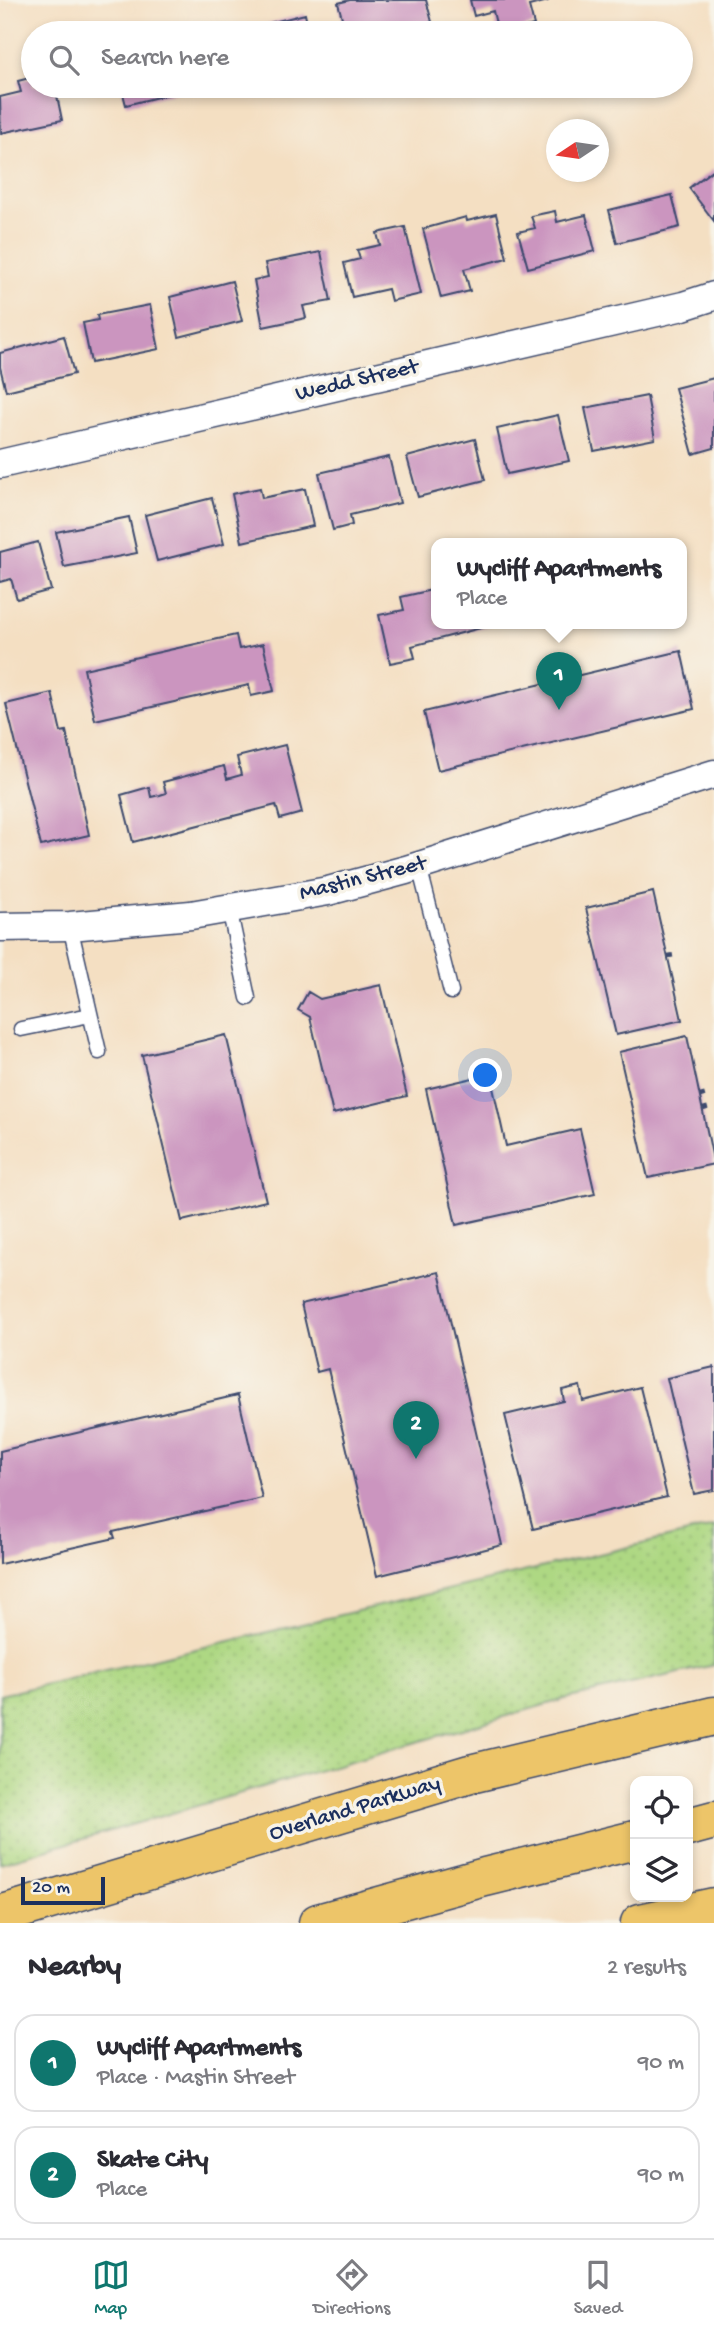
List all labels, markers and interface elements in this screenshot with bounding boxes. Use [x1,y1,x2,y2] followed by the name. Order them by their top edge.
[21,21,693,98] search box
[45,41,83,79] icon: search
[101,44,229,75] text: Search here
[546,119,609,182] north arrow
[293,353,423,408] street label: Wedd Street
[431,538,687,629] popup
[457,555,661,586] text: Wycliff Apartments
[457,586,507,613] text: Place
[536,652,582,710] pin: 1
[297,850,431,908] street label: Mastin Street
[468,1058,502,1092] your location
[393,1401,439,1459] pin: 2
[266,1770,444,1848] street label: Overland Parkway
[630,1776,693,1902] map controls
[630,1776,693,1839] button: locate
[630,1839,693,1902] button: layers
[21,1874,105,1906] scale bar
[32,1877,70,1900] text: 20 m
[28,1951,121,1986] text: Nearby
[607,1955,686,1982] text: 2 results
[97,2034,301,2065] text: Wycliff Apartments
[48,2050,58,2077] text: 1
[638,2050,684,2077] text: 90 m
[97,2065,295,2092] text: Place · Mastin Street
[97,2146,208,2177] text: Skate City
[47,2162,59,2189] text: 2
[638,2162,684,2189] text: 90 m
[97,2177,147,2204] text: Place
[92,2256,130,2321] tab: Map
[313,2256,390,2321] tab: Directions
[574,2256,622,2321] tab: Saved

